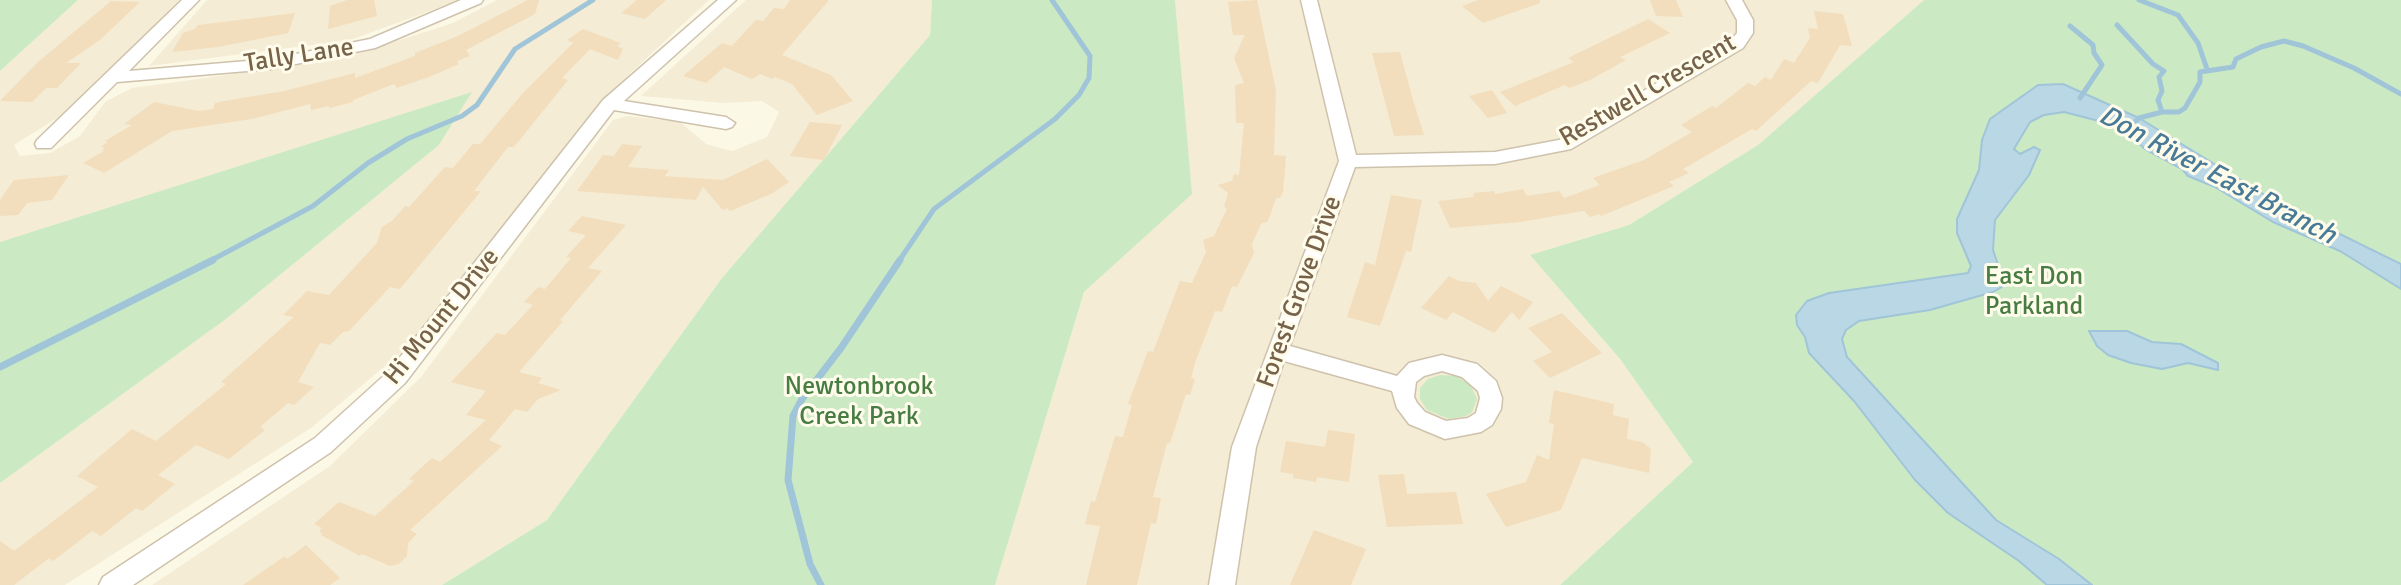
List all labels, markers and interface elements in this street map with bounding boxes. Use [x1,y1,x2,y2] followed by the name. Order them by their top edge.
[1554,28,1742,154] street label: Restwell Crescent
[242,32,356,80] street label: Tally Lane
[2093,99,2341,253] water label: Don River East Branch
[1251,192,1349,392] street label: Forest Grove Drive
[378,243,506,391] street label: Hi Mount Drive
[1985,261,2083,322] park label: East Don Parkland
[785,371,933,432] park label: Newtonbrook Creek Park

